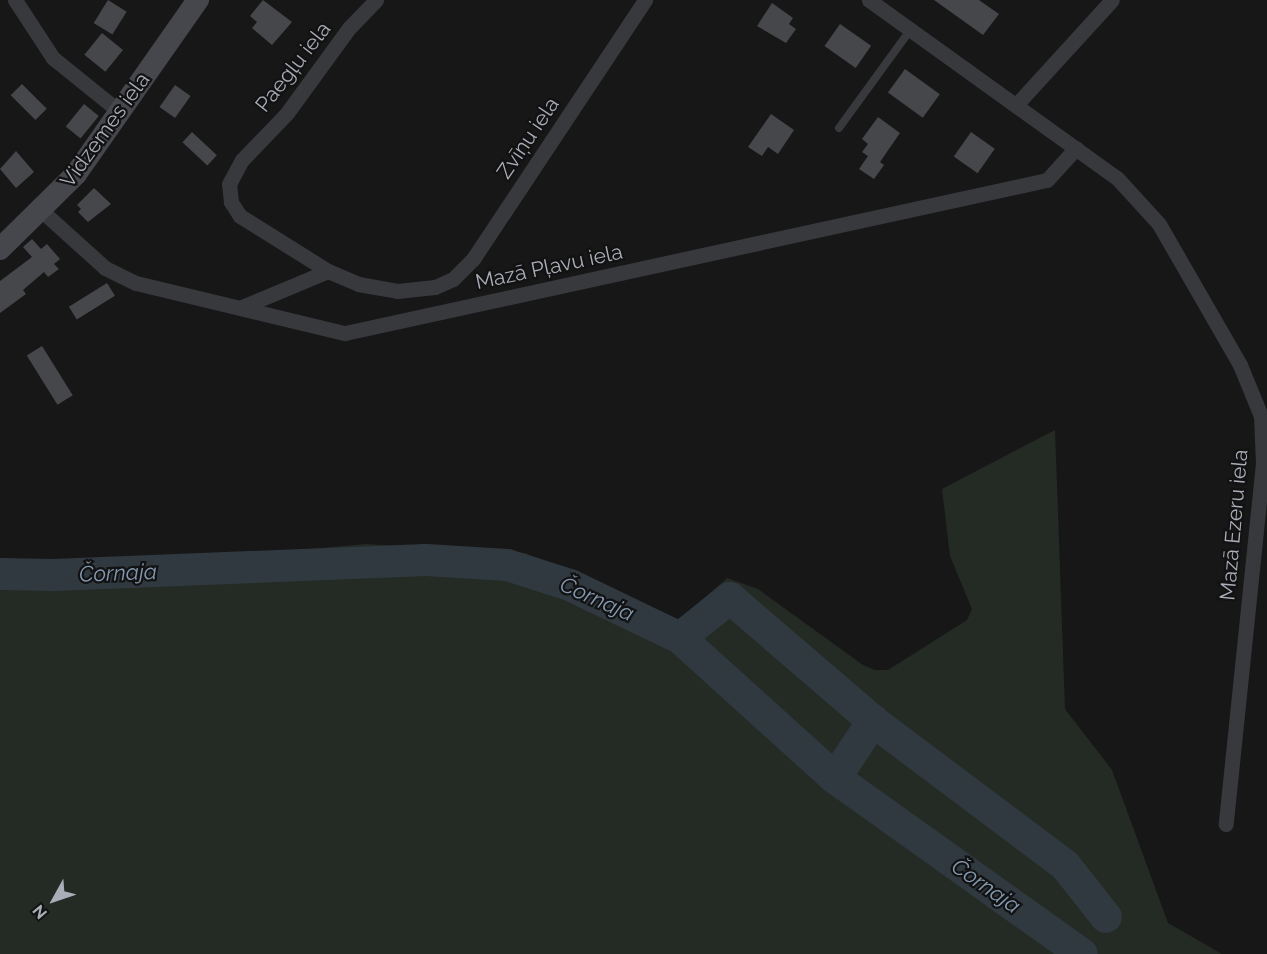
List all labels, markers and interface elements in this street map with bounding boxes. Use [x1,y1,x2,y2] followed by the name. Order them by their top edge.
[250,17,336,117] street label: Paegļu iela
[55,68,155,192] street label: Vidzemes iela
[492,93,564,183] street label: Zvīņu iela
[473,239,625,295] street label: Mazā Pļavu iela
[1215,449,1253,601] street label: Mazā Ezeru iela
[79,558,157,588] water label: Čornaja
[556,571,638,627] water label: Čornaja
[946,853,1026,919] water label: Čornaja
[24,870,84,930] north arrow
[29,901,51,923] text: N

